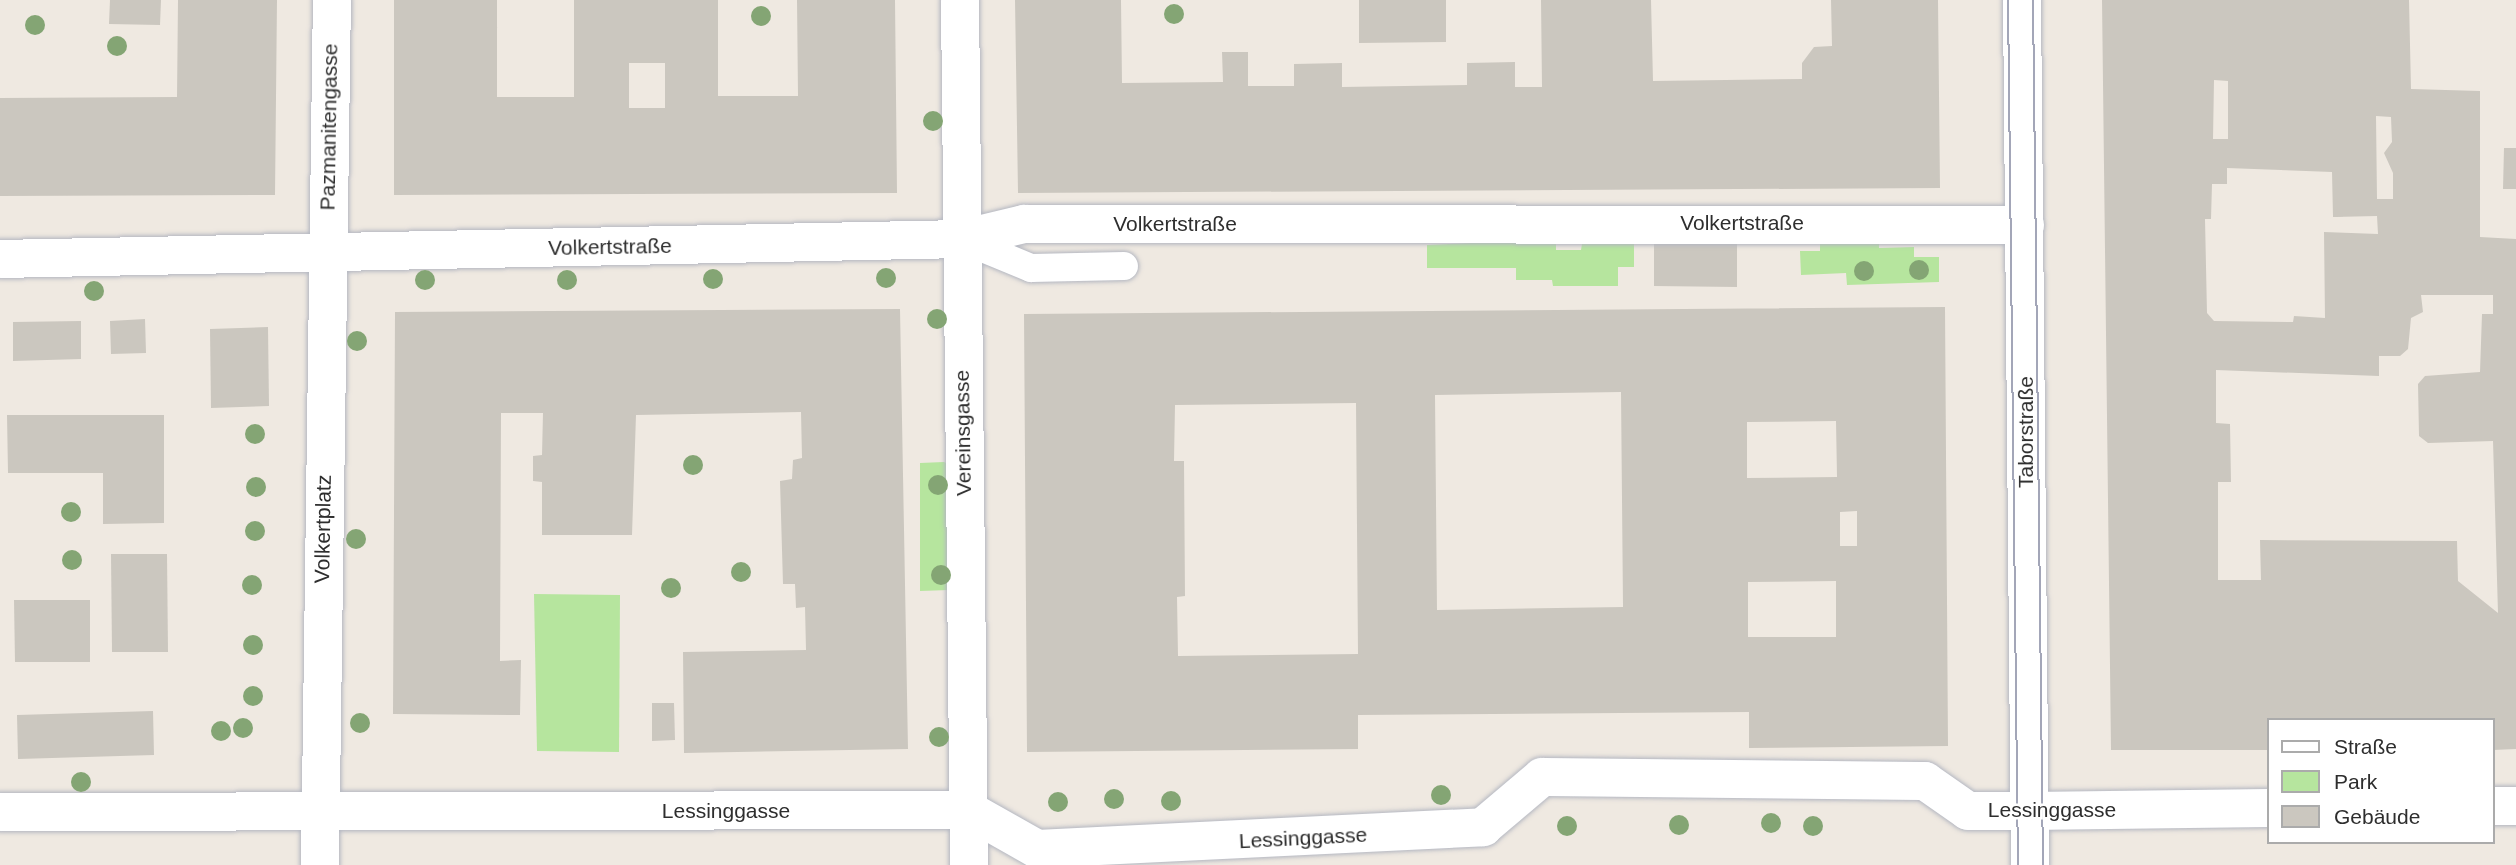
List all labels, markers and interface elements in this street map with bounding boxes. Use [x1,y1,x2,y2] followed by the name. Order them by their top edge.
[315,43,343,211] street label: Pazmanitengasse
[1680,210,1804,236] street label: Volkertstraße
[1113,211,1237,237] street label: Volkertstraße
[548,233,672,261] street label: Volkertstraße
[949,370,977,496] street label: Vereinsgasse
[2013,376,2039,488] street label: Taborstraße
[309,475,337,583] street label: Volkertplatz
[2268,718,2495,844] legend
[2334,735,2397,758] text: Straße
[2334,770,2377,793] text: Park
[1988,797,2116,823] street label: Lessinggasse
[662,798,790,824] street label: Lessinggasse
[2334,805,2420,828] text: Gebäude
[1238,822,1368,854] street label: Lessinggasse

